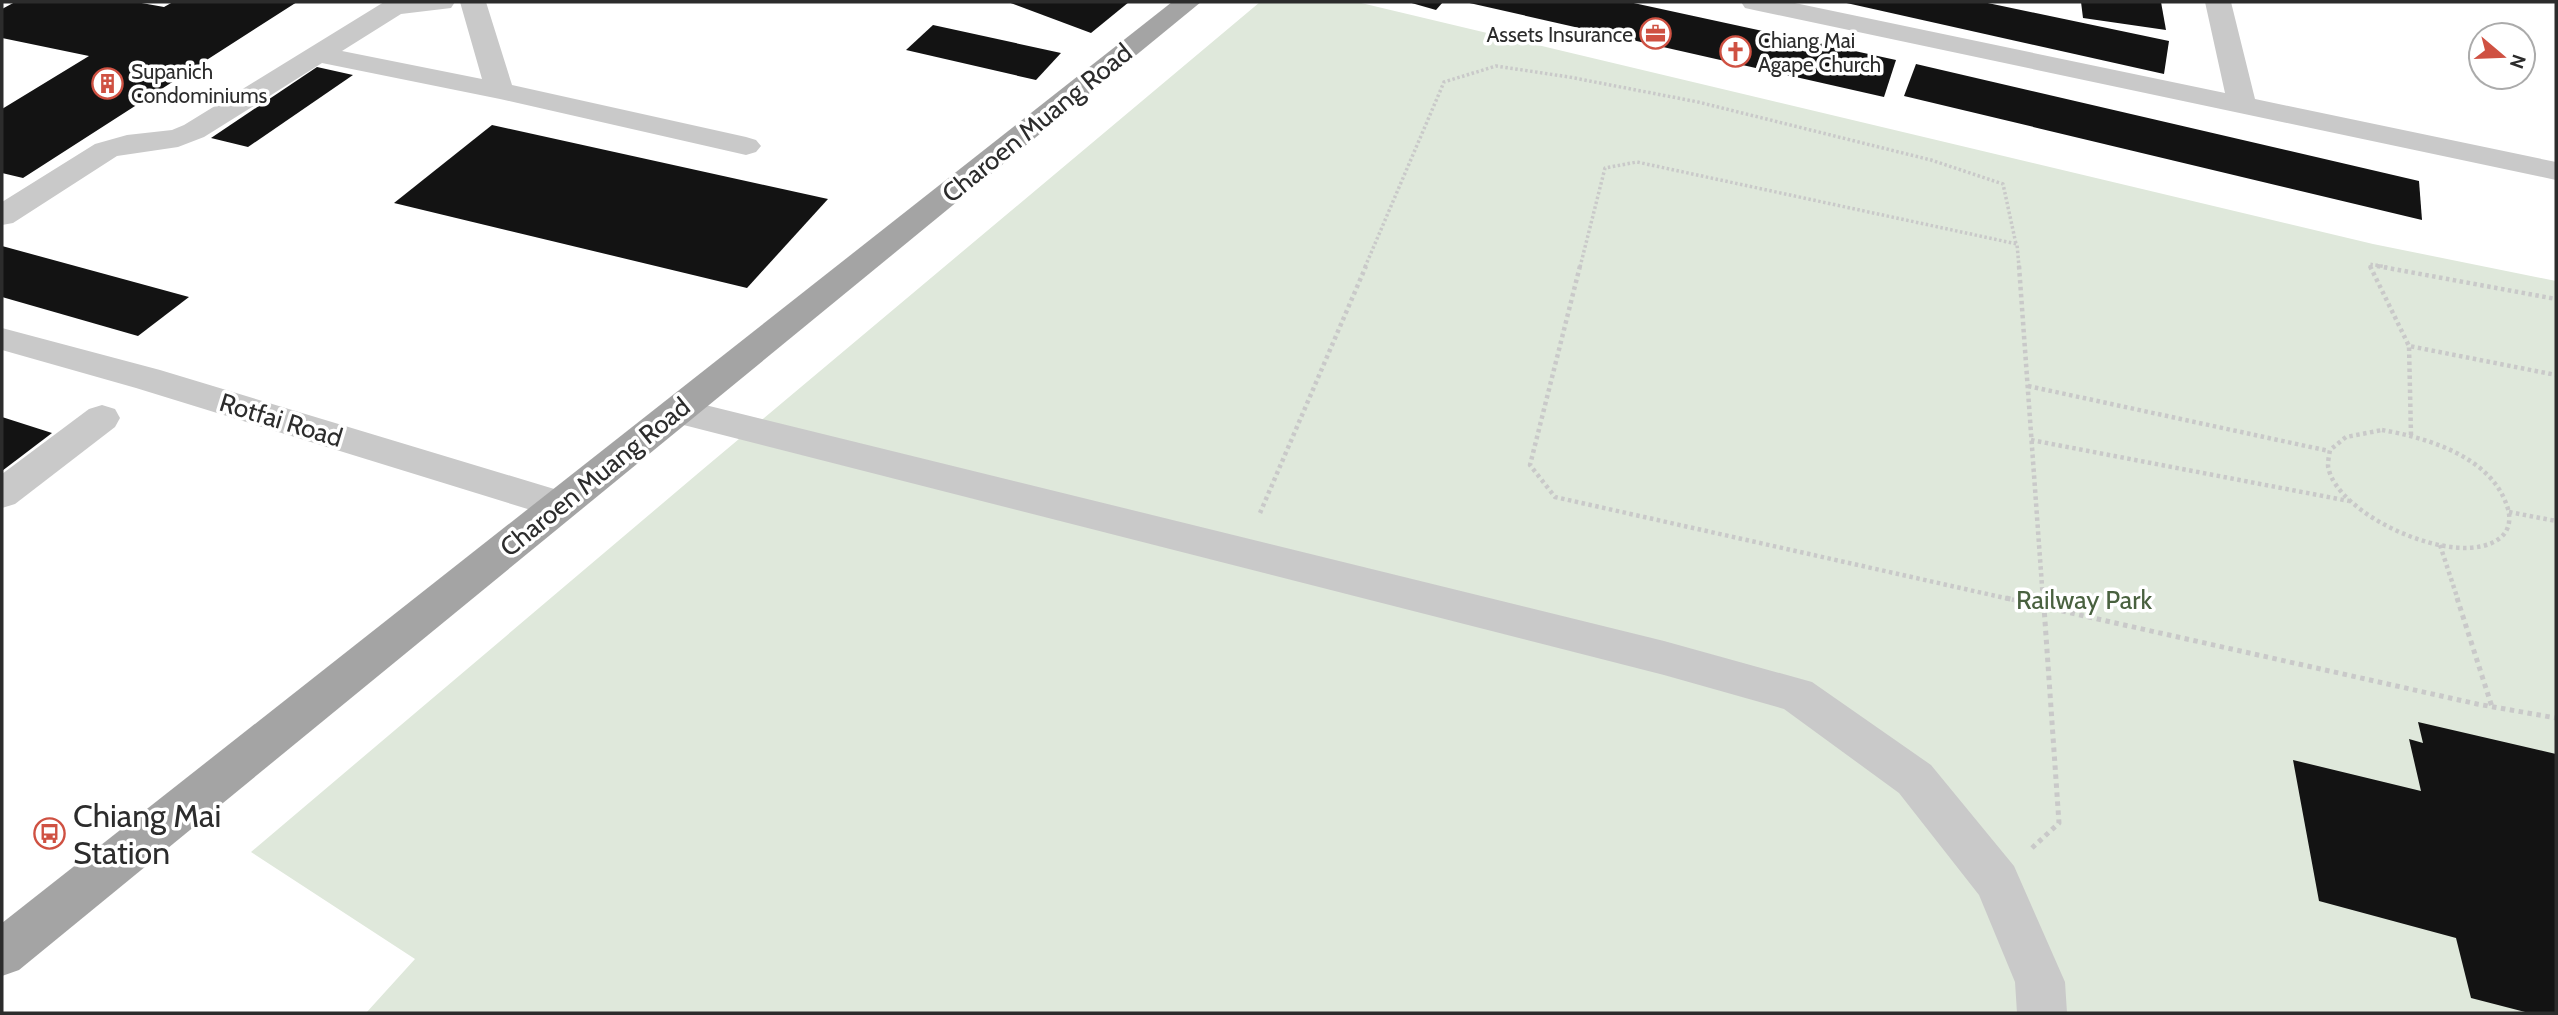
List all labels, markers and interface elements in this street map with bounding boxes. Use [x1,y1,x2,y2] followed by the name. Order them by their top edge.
[1639,17,1673,51] office icon: Assets Insurance
[2467,21,2537,91] north arrow
[1486,22,1633,47] place label: Assets Insurance
[1758,28,1881,77] place label: Chiang Mai Agape Church
[1718,35,1752,69] church icon: Chiang Mai Agape Church
[936,37,1138,209] street label: Charoen Muang Road
[2505,51,2531,71] text: N
[131,59,268,108] place label: Supanich Condominiums
[91,66,125,100] building icon: Supanich Condominiums
[216,386,346,454] street label: Rotfai Road
[494,391,696,563] street label: Charoen Muang Road
[2016,584,2152,616] park label: Railway Park
[73,796,221,872] place label: Chiang Mai Station
[33,816,67,850] bus stop icon: Chiang Mai Station

